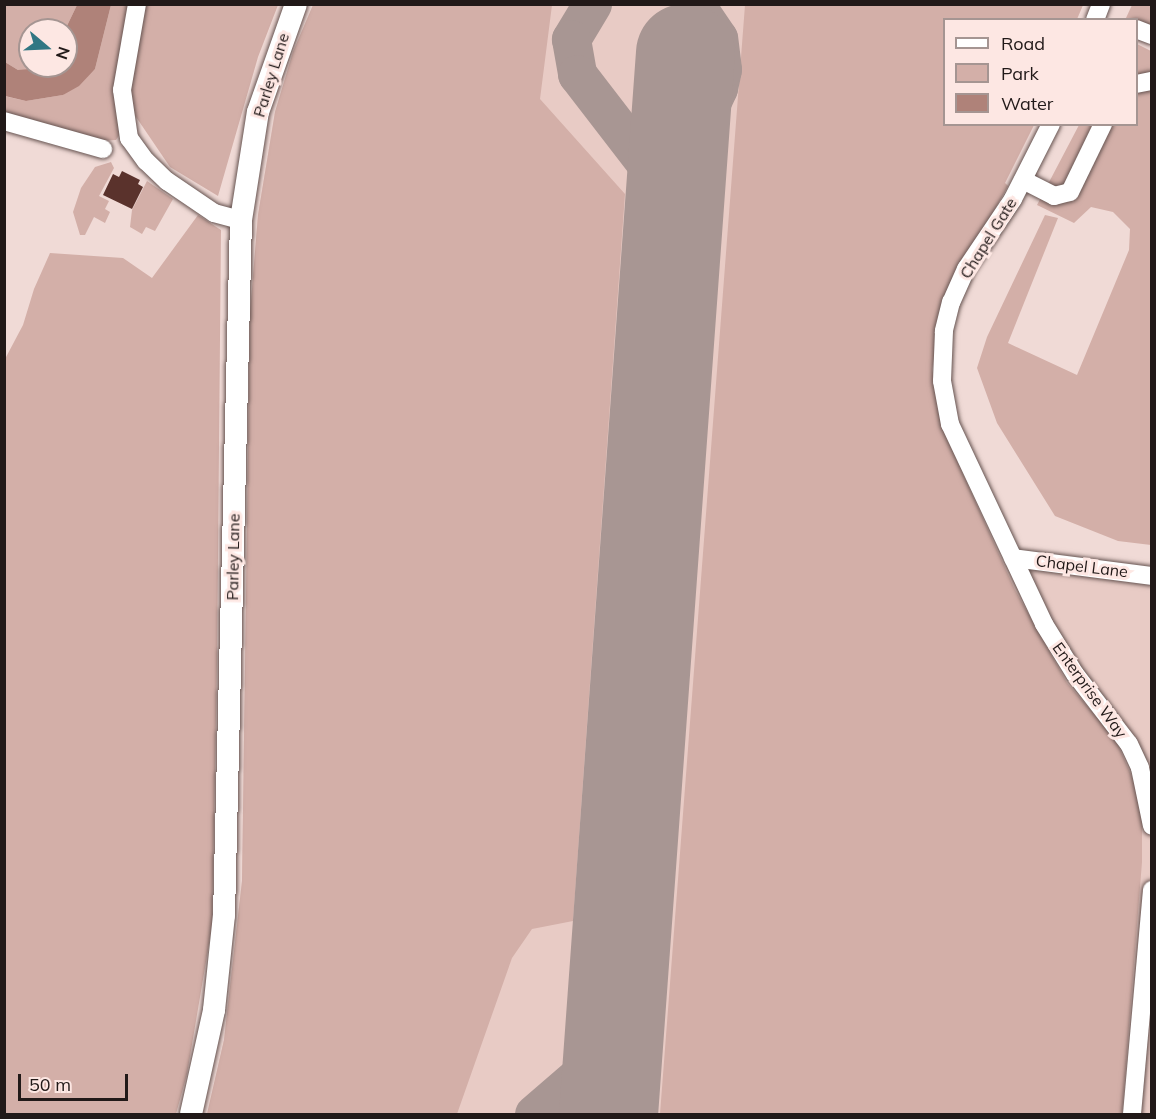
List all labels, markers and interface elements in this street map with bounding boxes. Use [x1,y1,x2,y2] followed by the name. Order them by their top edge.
[18,18,78,78] north arrow
[943,18,1138,126] legend
[249,31,293,119] street label: Parley Lane
[1001,32,1045,55] text: Road
[52,44,75,62] text: N
[1001,62,1039,85] text: Park
[1001,92,1053,115] text: Water
[956,194,1020,282] street label: Chapel Gate
[223,513,243,601] street label: Parley Lane
[1035,551,1129,581] street label: Chapel Lane
[1049,638,1131,742] street label: Enterprise Way
[21,1062,130,1100] scale bar
[29,1073,71,1096] text: 50 m

